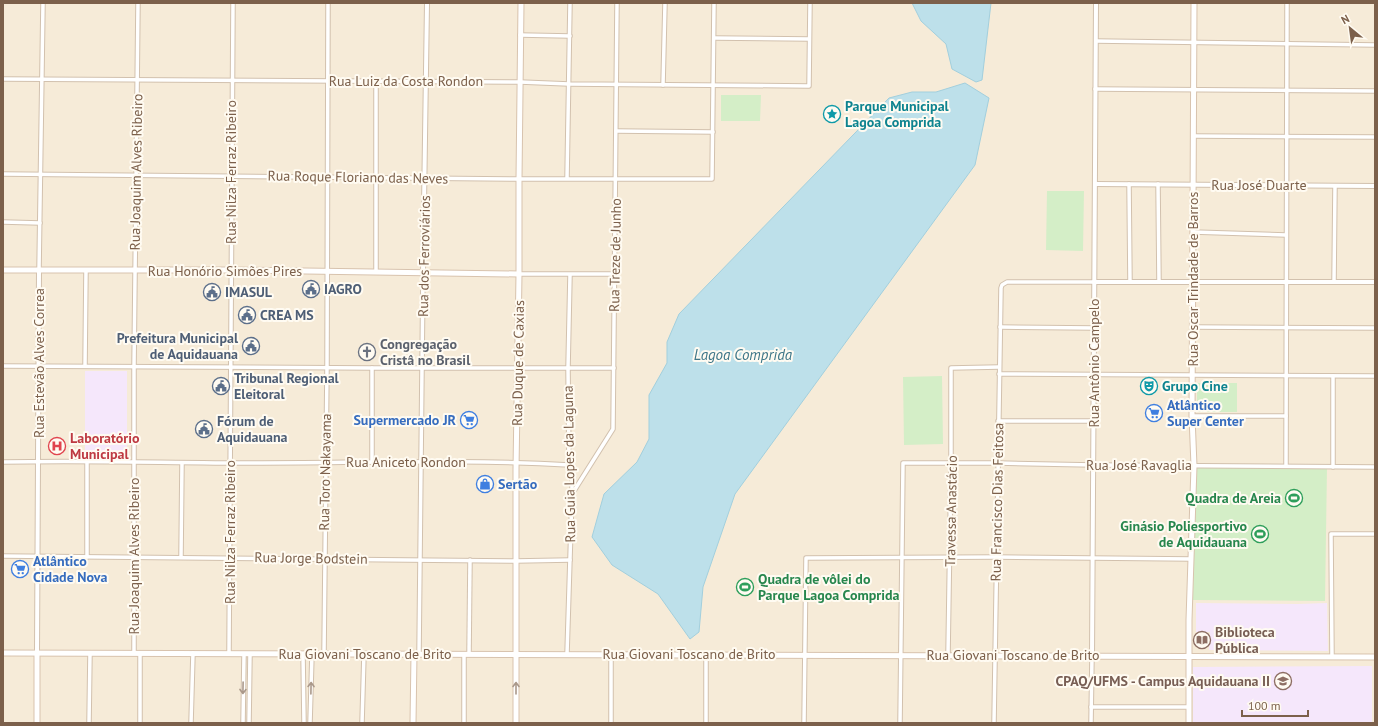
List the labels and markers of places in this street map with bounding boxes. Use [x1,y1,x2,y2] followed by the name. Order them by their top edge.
[845,97,950,131] place label: Parque Municipal Lagoa Comprida
[822,104,842,124] place icon: Parque Municipal Lagoa Comprida
[301,279,321,299] public building icon: IAGRO
[324,280,362,298] place label: IAGRO
[202,282,222,302] public building icon: IMASUL
[225,283,273,301] place label: IMASUL
[237,305,257,325] public building icon: CREA MS
[260,306,314,324] place label: CREA MS
[117,329,239,363] place label: Prefeitura Municipal de Aquidauana
[380,335,471,369] place label: Congregação Cristâ no Brasil
[241,336,261,356] public building icon: Prefeitura Municipal de Aquidauana
[357,342,377,362] church icon: Congregação Cristâ no Brasil
[234,369,340,403] place label: Tribunal Regional Eleitoral
[211,376,231,396] public building icon: Tribunal Regional Eleitoral
[1139,376,1159,396] theatre icon: Grupo Cine
[1162,377,1228,395] place label: Grupo Cine
[1167,396,1244,430] place label: Atlântico Super Center
[1144,403,1164,423] supermarket icon: Atlântico Super Center
[459,410,479,430] supermarket icon: Supermercado JR
[353,411,457,429] place label: Supermercado JR
[217,412,288,446] place label: Fórum de Aquidauana
[194,419,214,439] public building icon: Fórum de Aquidauana
[70,429,140,463] place label: Laboratório Municipal
[47,436,67,456] hospital icon: Laboratório Municipal
[475,474,495,494] shop icon: Sertão
[498,475,538,493] place label: Sertão
[1284,488,1304,508] sports icon: Quadra de Areia
[1185,489,1281,507] place label: Quadra de Areia
[1120,517,1247,551] place label: Ginásio Poliesportivo de Aquidauana
[1250,524,1270,544] sports icon: Ginásio Poliesportivo de Aquidauana
[33,552,108,586] place label: Atlântico Cidade Nova
[10,559,30,579] supermarket icon: Atlântico Cidade Nova
[758,570,900,604] place label: Quadra de vôlei do Parque Lagoa Comprida
[735,577,755,597] sports icon: Quadra de vôlei do Parque Lagoa Comprida
[1215,623,1275,657] place label: Biblioteca Pública
[1192,630,1212,650] library icon: Biblioteca Pública
[1273,671,1293,691] school or university icon: CPAQ/UFMS - Campus Aquidauana II
[1055,672,1270,690] place label: CPAQ/UFMS - Campus Aquidauana II

